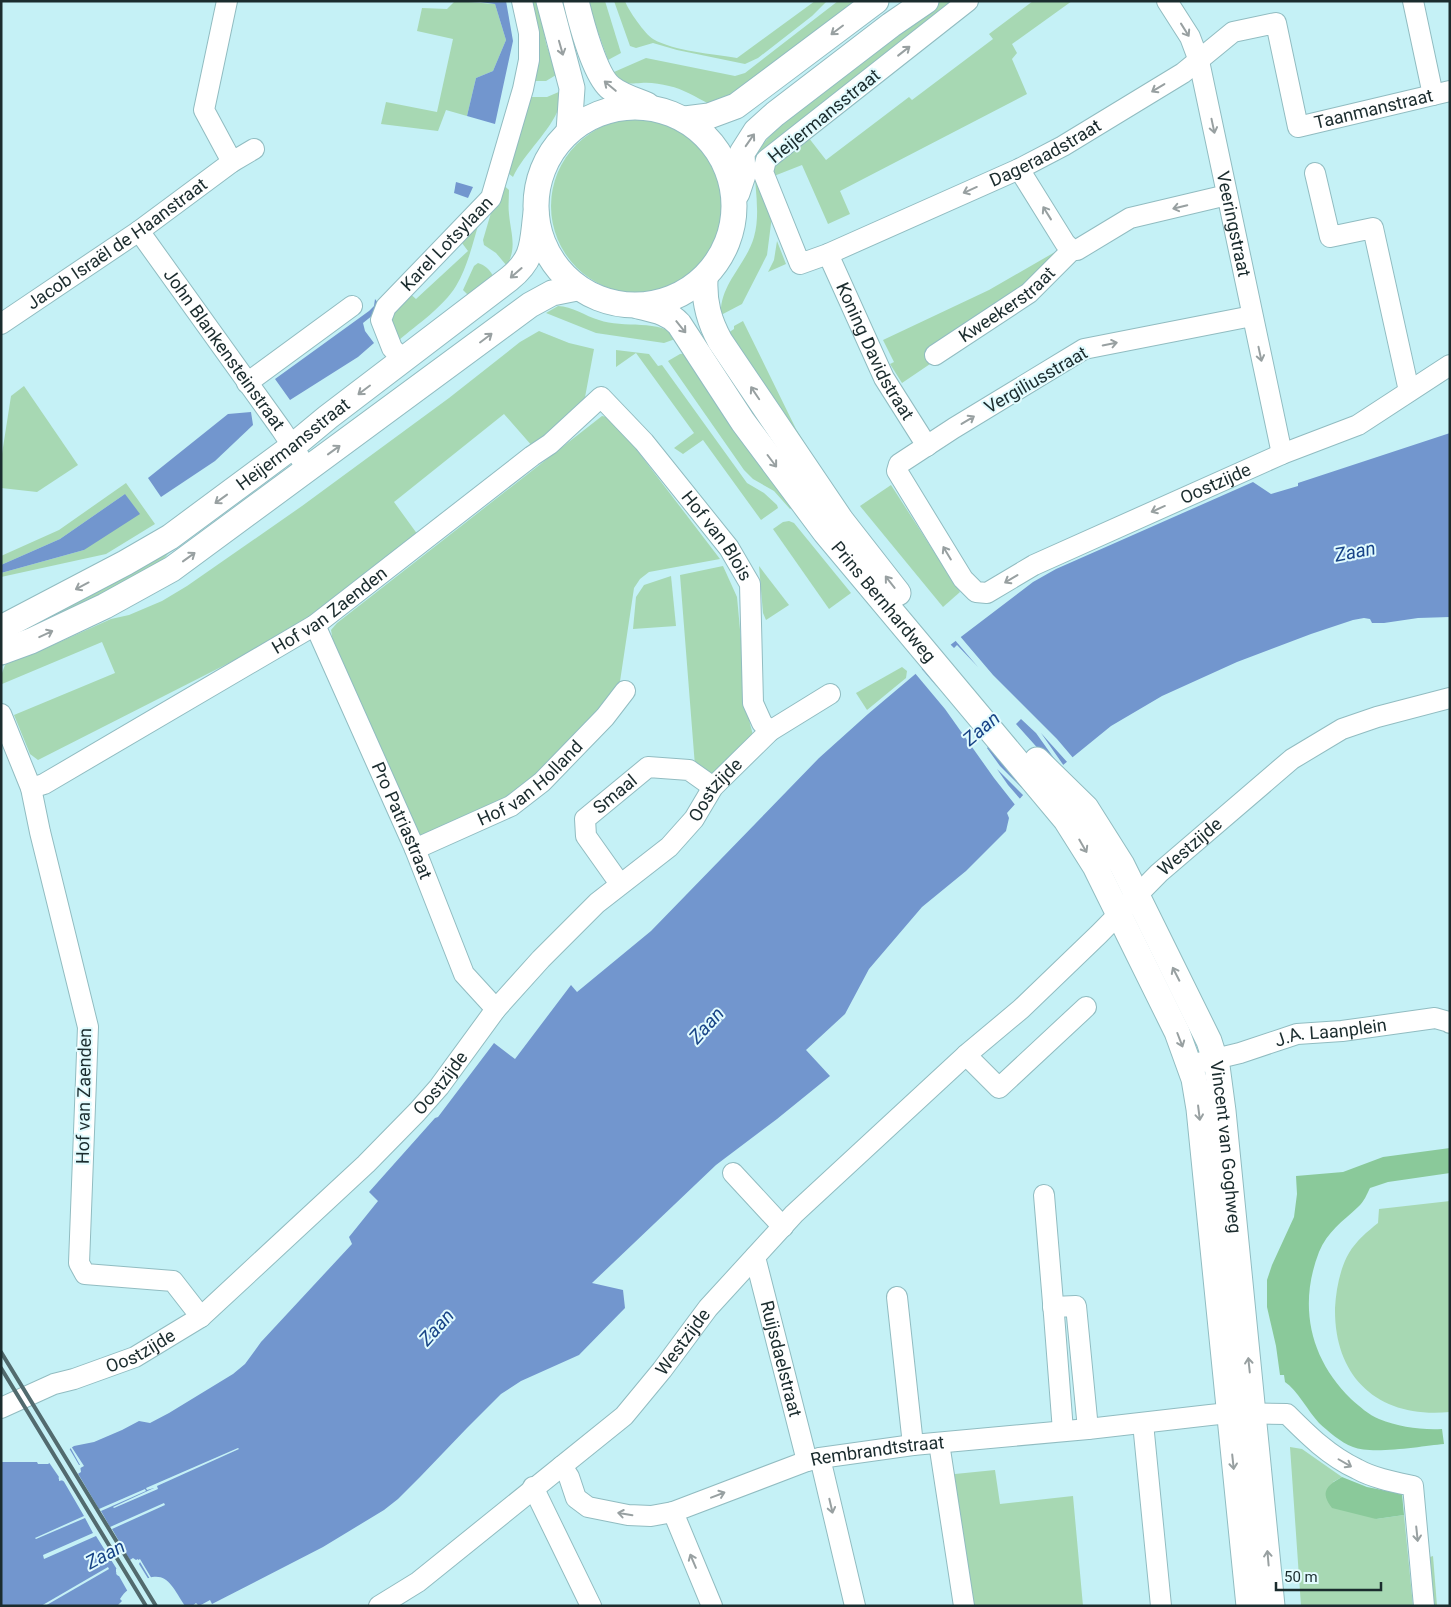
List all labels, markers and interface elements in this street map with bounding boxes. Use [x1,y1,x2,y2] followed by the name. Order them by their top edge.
[1180,23,1191,37] one-way arrow
[831,25,844,36] one-way arrow
[557,40,567,56] one-way arrow
[897,46,910,57] one-way arrow
[763,64,884,167] street label: Heijermansstraat
[604,80,617,91] one-way arrow
[1152,83,1166,93] one-way arrow
[1312,84,1435,133] street label: Taanmanstraat
[986,114,1105,191] street label: Dageraadstraat
[1208,117,1218,133] one-way arrow
[745,133,755,147] one-way arrow
[1213,169,1255,279] street label: Veeringstraat
[23,173,211,314] street label: Jacob Israël de Haanstraat
[963,186,978,196] one-way arrow
[396,192,497,295] street label: Karel Lotsylaan
[1172,203,1188,212] one-way arrow
[1041,206,1052,220] one-way arrow
[955,262,1059,346] street label: Kweekerstraat
[159,264,290,434] street label: John Blankensteinstraat
[509,267,522,279] one-way arrow
[832,279,919,424] street label: Koning Davidstraat
[675,320,686,333] one-way arrow
[479,333,493,343] one-way arrow
[1102,338,1118,348] one-way arrow
[981,342,1091,418] street label: Vergiliusstraat
[1256,345,1265,361] one-way arrow
[358,384,371,395] one-way arrow
[750,386,760,400] one-way arrow
[232,393,354,494] street label: Heijermansstraat
[961,414,975,424] one-way arrow
[327,445,341,455] one-way arrow
[767,454,777,468] one-way arrow
[1177,458,1254,508] street label: Oostzijde
[677,486,757,584] street label: Hof van Blois
[214,494,228,504] one-way arrow
[1150,505,1165,515] one-way arrow
[1332,536,1378,567] water label: Zaan
[827,537,941,666] street label: Prins Bernhardweg
[942,547,952,561] one-way arrow
[182,552,196,562] one-way arrow
[268,562,391,658] street label: Hof van Zaenden
[1004,574,1018,584] one-way arrow
[884,576,895,589] one-way arrow
[74,581,89,591] one-way arrow
[39,628,54,638] one-way arrow
[957,706,1005,751] water label: Zaan
[474,736,587,830] street label: Hof van Holland
[684,754,746,825] street label: Oostzijde
[367,759,437,882] street label: Pro Patriastraat
[589,770,641,818] street label: Smaal
[1153,813,1226,879] street label: Westzijde
[1079,839,1089,853] one-way arrow
[1171,966,1181,981] one-way arrow
[683,1002,729,1049] water label: Zaan
[1272,1014,1388,1051] street label: J.A. Laanplein
[72,1028,95,1164] street label: Hof van Zaenden
[1176,1031,1185,1047] one-way arrow
[409,1047,472,1119] street label: Oostzijde
[1206,1059,1246,1234] street label: Vincent van Goghweg
[1194,1105,1204,1121] one-way arrow
[757,1298,806,1419] street label: Ruijsdaelstraat
[413,1304,459,1351] water label: Zaan
[651,1304,714,1379] street label: Westzijde
[103,1324,179,1377] street label: Oostzijde
[1244,1357,1253,1373] one-way arrow
[808,1431,945,1470] street label: Rembrandtstraat
[1228,1453,1238,1469] one-way arrow
[1338,1458,1353,1468] one-way arrow
[710,1490,725,1499] one-way arrow
[827,1497,836,1513] one-way arrow
[617,1509,633,1519] one-way arrow
[1413,1526,1422,1542] one-way arrow
[81,1535,129,1575] water label: Zaan
[1263,1550,1272,1566] one-way arrow
[688,1554,698,1569] one-way arrow
[1276,1560,1381,1592] scale bar
[1284,1568,1318,1586] text: 50 m

